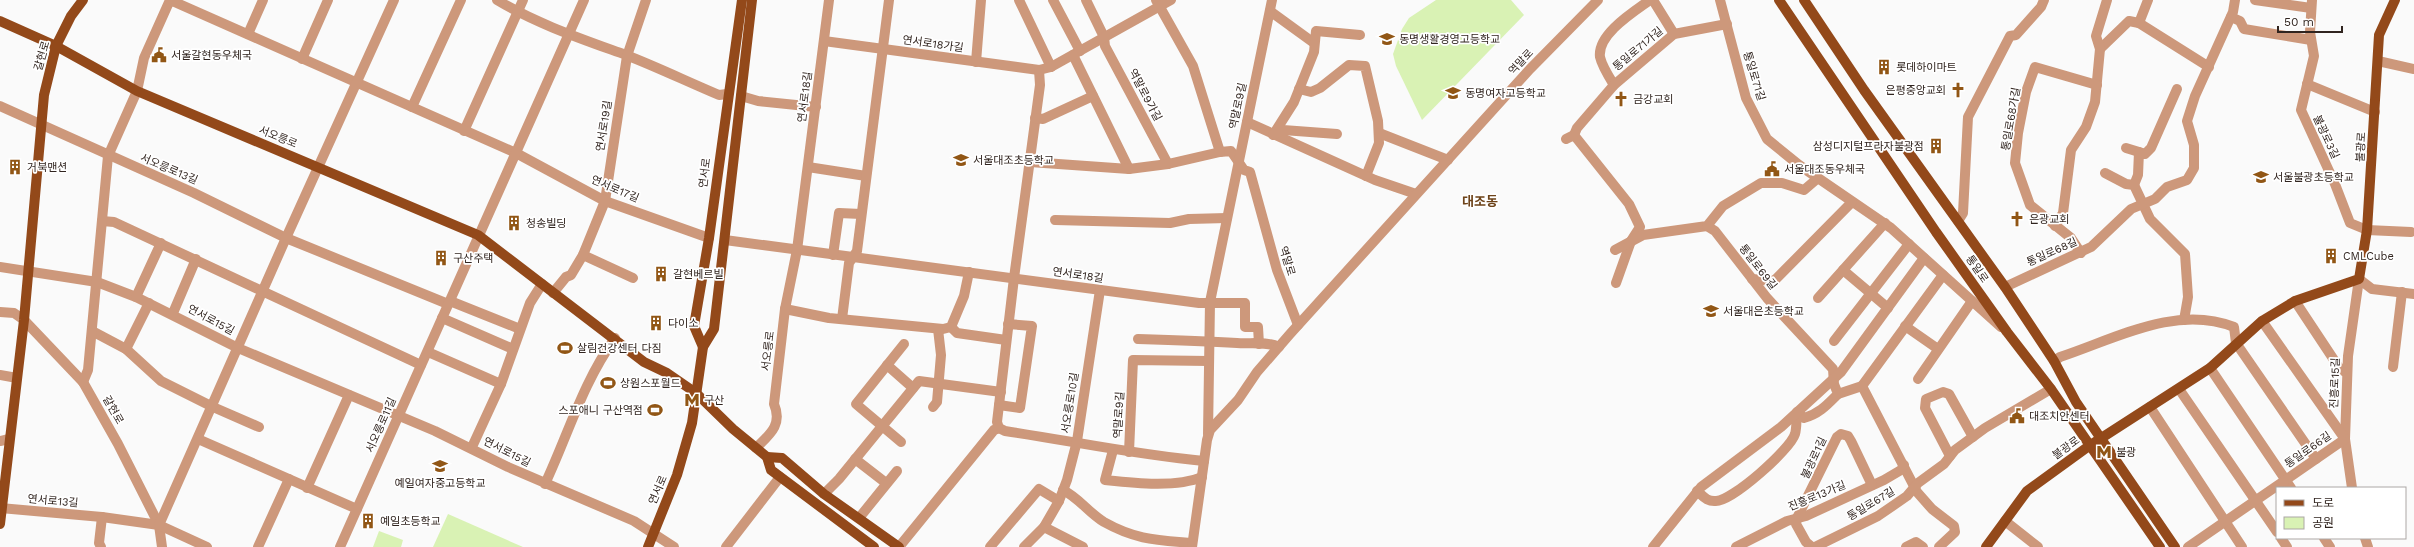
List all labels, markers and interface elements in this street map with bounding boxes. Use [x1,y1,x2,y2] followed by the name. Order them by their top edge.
[2278,8,2342,34] scale bar
[2284,15,2314,29] text: 50 m
[1610,24,1666,74] street label: 통일로71가길
[1378,30,1396,48] school or university icon: 동명생활경영고등학교
[902,33,964,55] street label: 연서로18가길
[1399,33,1500,46] place label: 동명생활경영고등학교
[32,40,52,72] street label: 갈현로
[150,46,168,64] public building icon: 서울갈현동우체국
[1506,46,1536,78] street label: 역말로
[171,49,252,62] place label: 서울갈현동우체국
[1740,50,1768,102] street label: 통일로71길
[1875,58,1893,76] building icon: 롯데하이마트
[1896,61,1957,74] place label: 롯데하이마트
[1126,67,1164,123] street label: 역말로9가길
[795,71,815,123] street label: 연서로18길
[1949,81,1967,99] church icon: 은평중앙교회
[1227,82,1249,130] street label: 역말로9길
[1444,84,1462,102] school or university icon: 동명여자고등학교
[1885,84,1946,97] place label: 은평중앙교회
[1999,86,2023,152] street label: 통일로68가길
[1465,87,1546,100] place label: 동명여자고등학교
[1612,90,1630,108] church icon: 금강교회
[1633,93,1673,106] place label: 금강교회
[594,100,614,152] street label: 연서로19길
[2310,113,2342,161] street label: 불광로3길
[257,123,299,151] street label: 서오릉로
[2354,131,2368,163] street label: 불광로
[1927,137,1945,155] building icon: 삼성디지털프라자불광점
[1813,140,1924,153] place label: 삼성디지털프라자불광점
[138,151,200,187] street label: 서오릉로13길
[952,151,970,169] school or university icon: 서울대조초등학교
[973,154,1054,167] place label: 서울대조초등학교
[697,157,713,189] street label: 연서로
[6,158,24,176] building icon: 거북맨션
[1763,160,1781,178] public building icon: 서울대조동우체국
[27,161,67,174] place label: 거북맨션
[1784,163,1865,176] place label: 서울대조동우체국
[2252,168,2270,186] school or university icon: 서울불광초등학교
[2273,171,2354,184] place label: 서울불광초등학교
[589,173,641,205] street label: 연서로17길
[1462,194,1498,209] district label: 대조동
[2008,210,2026,228] church icon: 은광교회
[2029,213,2069,226] place label: 은광교회
[505,214,523,232] building icon: 청송빌딩
[526,217,566,230] place label: 청송빌딩
[2025,235,2079,269] street label: 통일로68길
[1736,242,1780,292] street label: 통일로69길
[1276,245,1298,277] street label: 역말로
[2322,247,2340,265] building icon: CMLCube
[432,249,450,267] building icon: 구산주택
[2343,250,2394,263] place label: CMLCube
[453,252,493,265] place label: 구산주택
[1963,253,1991,285] street label: 통일로
[652,265,670,283] building icon: 갈현베르빌
[1052,265,1104,285] street label: 연서로18길
[673,268,724,281] place label: 갈현베르빌
[185,302,237,338] street label: 연서로15길
[1702,302,1720,320] school or university icon: 서울대은초등학교
[1723,305,1804,318] place label: 서울대은초등학교
[647,314,665,332] building icon: 다이소
[668,317,698,330] place label: 다이소
[759,330,777,372] street label: 서오릉로
[556,339,574,357] sports icon: 살림건강센터 다짐
[577,342,662,355] place label: 살림건강센터 다짐
[2328,357,2342,409] street label: 진흥로15길
[1059,371,1081,435] street label: 서오릉로10길
[599,374,617,392] sports icon: 상원스포월드
[620,377,681,390] place label: 상원스포월드
[683,391,701,409] metro station icon: 구산
[1111,391,1127,439] street label: 역말로9길
[100,394,126,426] street label: 갈현로
[704,394,724,407] place label: 구산
[363,395,399,455] street label: 서오릉로11길
[646,401,664,419] sports icon: 스포애니 구산역점
[558,404,643,417] place label: 스포애니 구산역점
[2008,407,2026,425] public building icon: 대조치안센터
[2029,410,2090,423] place label: 대조치안센터
[2282,429,2334,471] street label: 통일로66길
[2050,434,2082,462] street label: 불광로
[481,435,533,469] street label: 연서로15길
[1799,435,1829,481] street label: 불광로1길
[2095,443,2113,461] metro station icon: 불광
[2116,446,2136,459] place label: 불광
[431,457,449,475] school or university icon: 예일여자중고등학교
[646,473,670,507] street label: 연서로
[394,477,486,490] place label: 예일여자중고등학교
[1786,478,1848,514] street label: 진흥로13가길
[1845,485,1897,523] street label: 통일로67길
[2276,487,2406,539] legend
[27,492,79,510] street label: 연서로13길
[2312,496,2334,510] text: 도로
[359,512,377,530] building icon: 예일초등학교
[380,515,441,528] place label: 예일초등학교
[2312,516,2334,530] text: 공원

